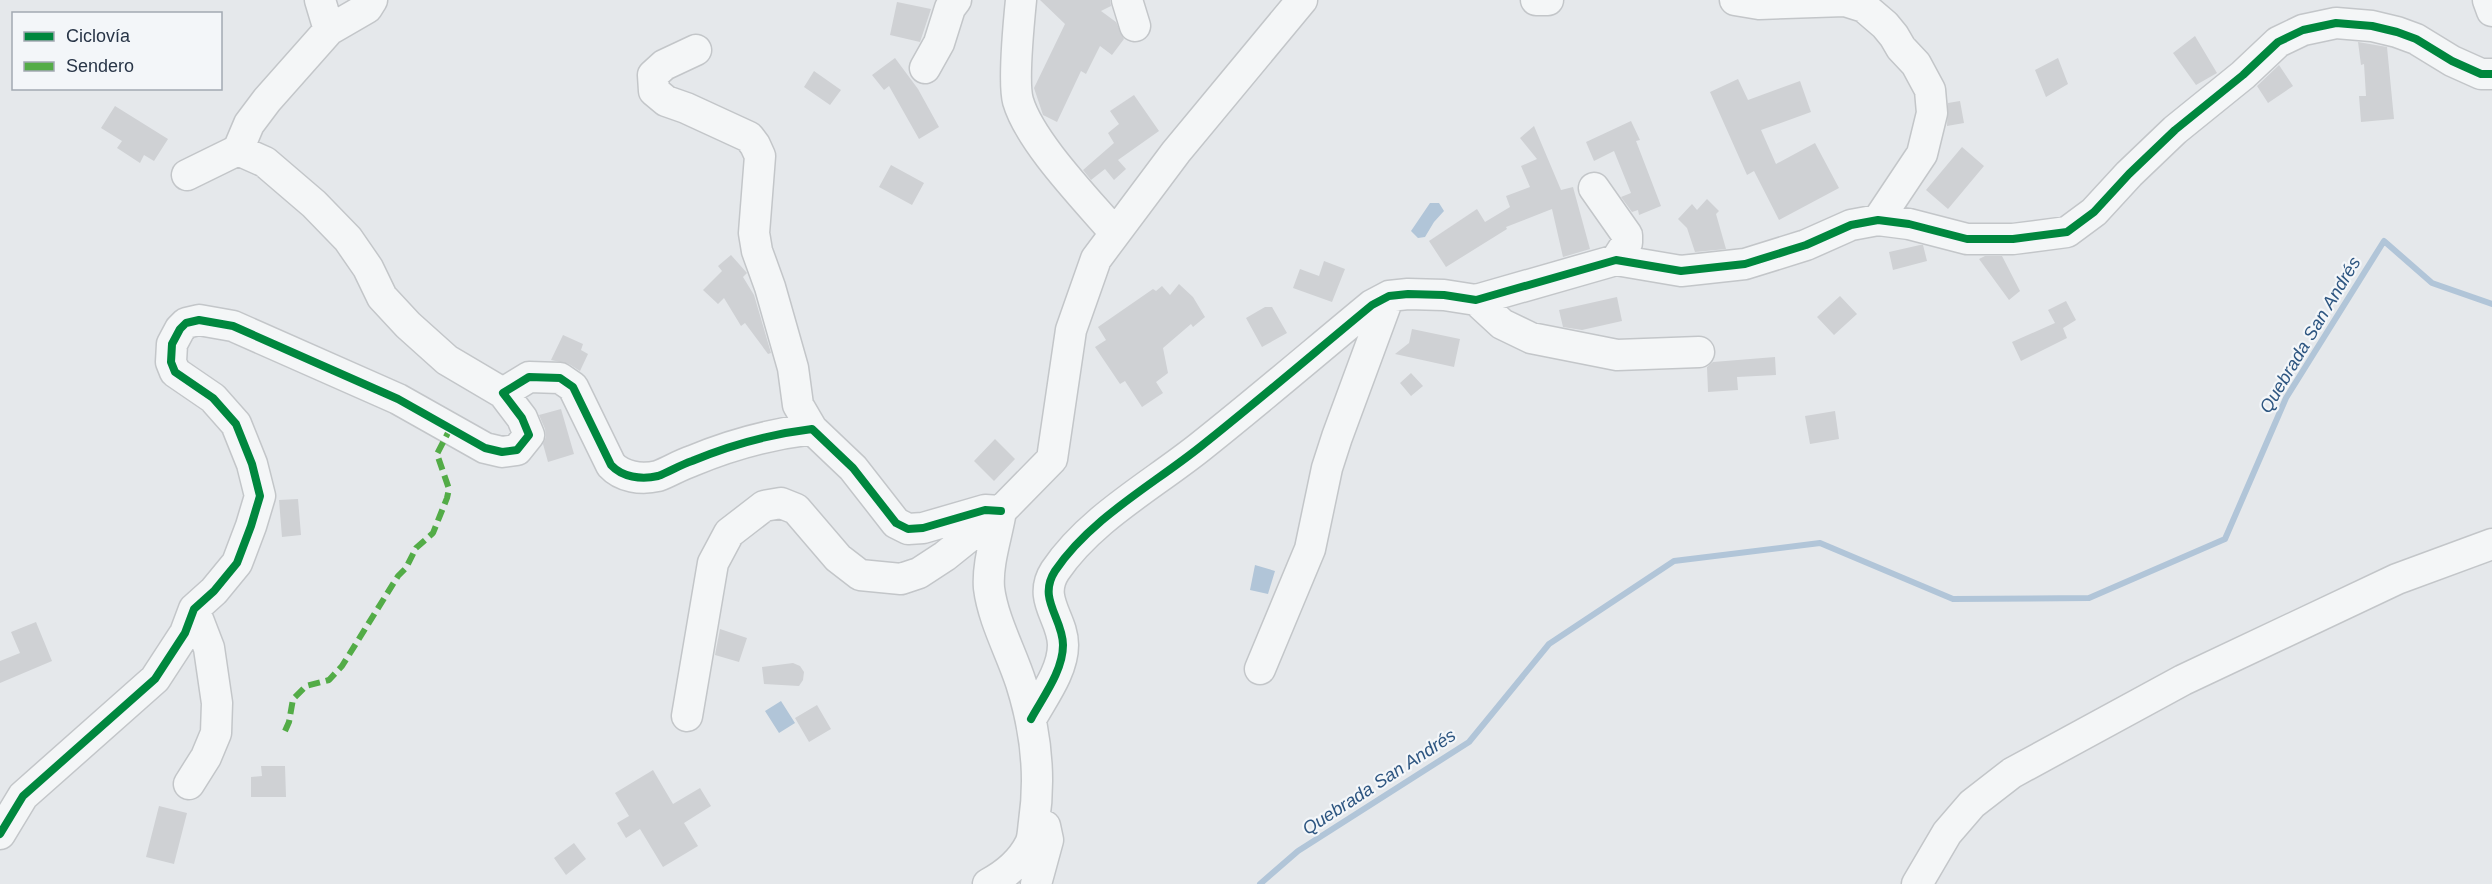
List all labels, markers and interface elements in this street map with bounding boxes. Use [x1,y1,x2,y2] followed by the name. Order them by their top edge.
[12,12,222,90] legend
[66,26,131,46] text: Ciclovía
[66,56,134,76] text: Sendero
[2255,253,2365,417] water label: Quebrada San Andrés
[1299,725,1459,839] water label: Quebrada San Andrés

